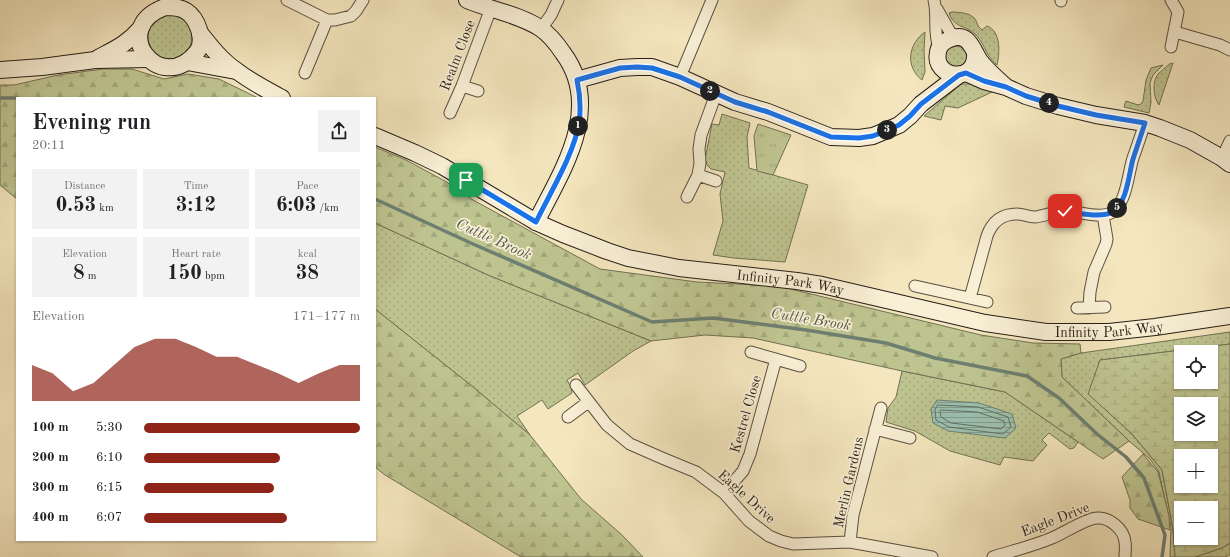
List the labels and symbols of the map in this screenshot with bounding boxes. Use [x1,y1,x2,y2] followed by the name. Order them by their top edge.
[438,18,478,93] street label: Realm Close
[700,81,720,101] pin: 2
[1039,93,1059,113] pin: 4
[568,116,588,136] pin: 1
[877,120,897,140] pin: 3
[449,163,483,197] pin
[1048,194,1082,228] pin
[1107,198,1127,218] pin: 5
[453,217,533,264] water label: Cuttle Brook
[736,268,846,298] street label: Infinity Park Way
[770,307,852,334] water label: Cuttle Brook
[1055,320,1165,340] street label: Infinity Park Way
[728,374,764,455] street label: Kestrel Close
[832,435,866,529] street label: Merlin Gardens
[715,467,778,526] street label: Eagle Drive
[1019,501,1091,539] street label: Eagle Drive

